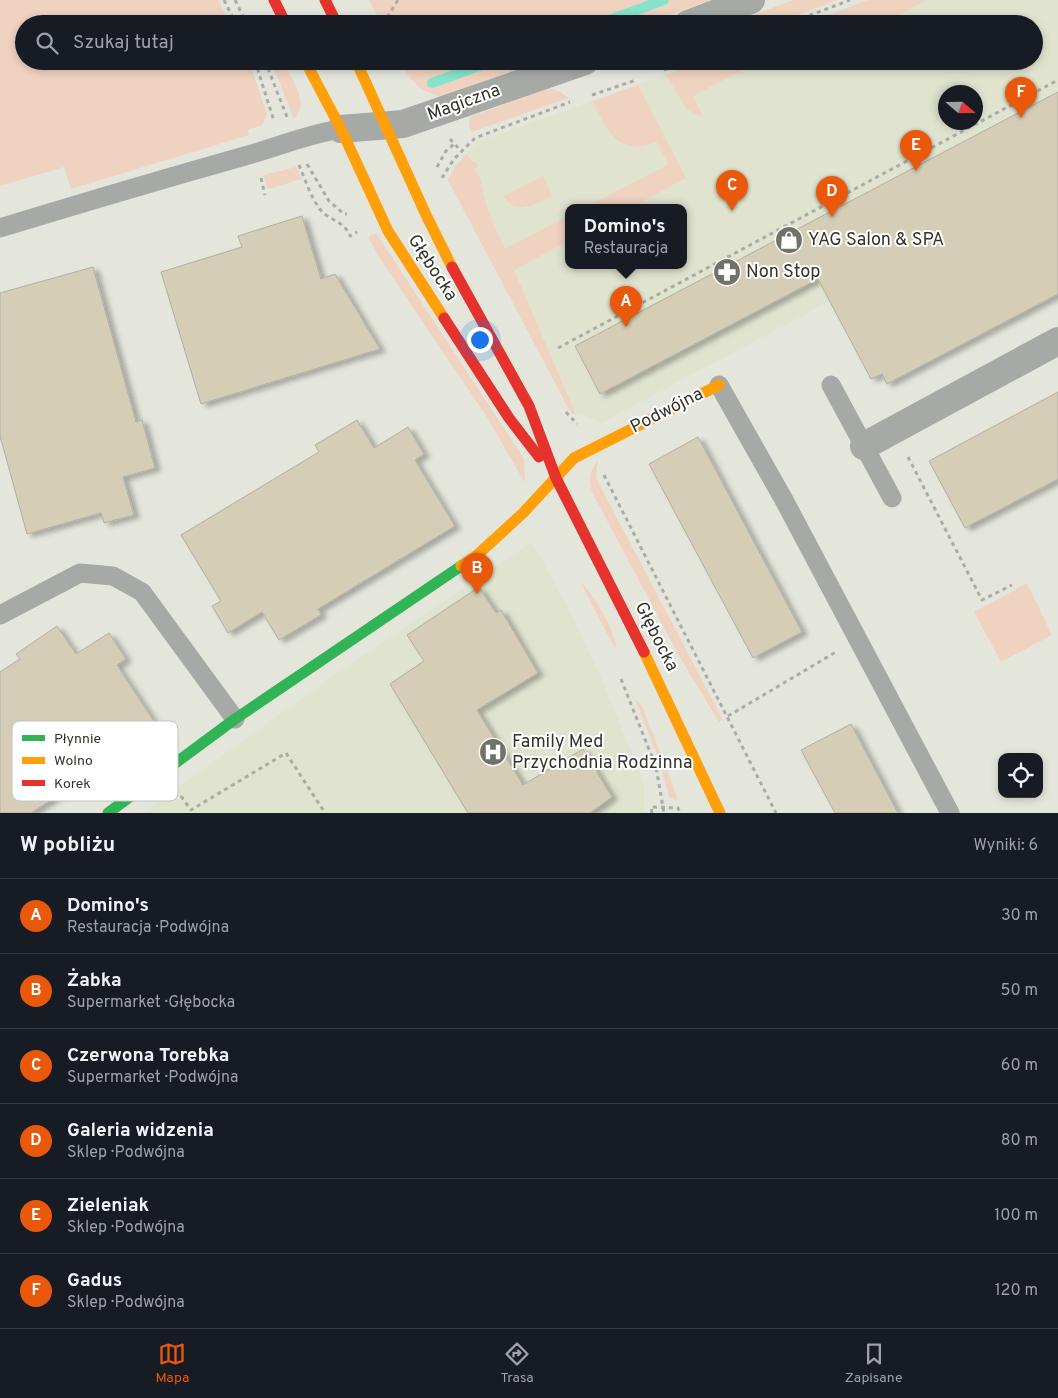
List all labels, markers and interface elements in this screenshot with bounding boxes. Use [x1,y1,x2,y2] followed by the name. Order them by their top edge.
[15,15,1043,70] search box
[33,29,61,57] icon: search
[73,31,174,55] text: Szukaj tutaj
[1005,77,1037,118] pin: F
[424,79,504,127] street label: Magiczna
[938,85,983,130] north arrow
[900,130,932,171] pin: E
[716,170,748,211] pin: C
[816,176,848,217] pin: D
[565,204,687,269] popup
[584,215,666,239] text: Domino's
[774,225,804,255] shop icon: YAG Salon & SPA
[808,229,944,252] place label: YAG Salon & SPA
[402,230,462,306] street label: Głębocka
[584,239,668,259] text: Restauracja
[712,257,742,287] pharmacy icon: Non Stop
[746,261,820,284] place label: Non Stop
[610,286,642,327] pin: A
[467,327,493,353] your location
[627,383,707,439] street label: Podwójna
[461,553,493,594] pin: B
[629,598,683,676] street label: Głębocka
[12,721,178,801] legend
[54,731,101,748] text: Płynnie
[512,731,692,775] place label: Family Med Przychodnia Rodzinna
[478,737,508,767] hospital icon: Family Med Przychodnia Rodzinna
[54,753,93,770] text: Wolno
[998,753,1043,798] map controls
[998,753,1043,798] button: locate
[54,776,91,793] text: Korek
[20,832,115,859] text: W pobliżu
[974,836,1038,856] text: Wyniki: 6
[67,894,149,918] text: Domino's
[30,906,42,926] text: A
[1001,906,1038,926] text: 30 m
[67,918,229,938] text: Restauracja · Podwójna
[67,969,122,993] text: Żabka
[30,981,42,1001] text: B
[1001,981,1038,1001] text: 50 m
[67,993,235,1013] text: Supermarket · Głębocka
[67,1044,229,1068] text: Czerwona Torebka
[31,1056,41,1076] text: C
[1001,1056,1038,1076] text: 60 m
[67,1068,238,1088] text: Supermarket · Podwójna
[67,1119,214,1143] text: Galeria widzenia
[30,1131,42,1151] text: D
[1001,1131,1038,1151] text: 80 m
[67,1143,185,1163] text: Sklep · Podwójna
[67,1194,149,1218] text: Zieleniak
[31,1206,41,1226] text: E
[994,1206,1038,1226] text: 100 m
[67,1218,185,1238] text: Sklep · Podwójna
[67,1269,122,1293] text: Gadus
[31,1281,41,1301] text: F
[995,1281,1038,1301] text: 120 m
[67,1293,185,1313] text: Sklep · Podwójna
[156,1340,189,1387] tab: Mapa
[500,1340,534,1387] tab: Trasa
[845,1340,902,1387] tab: Zapisane

